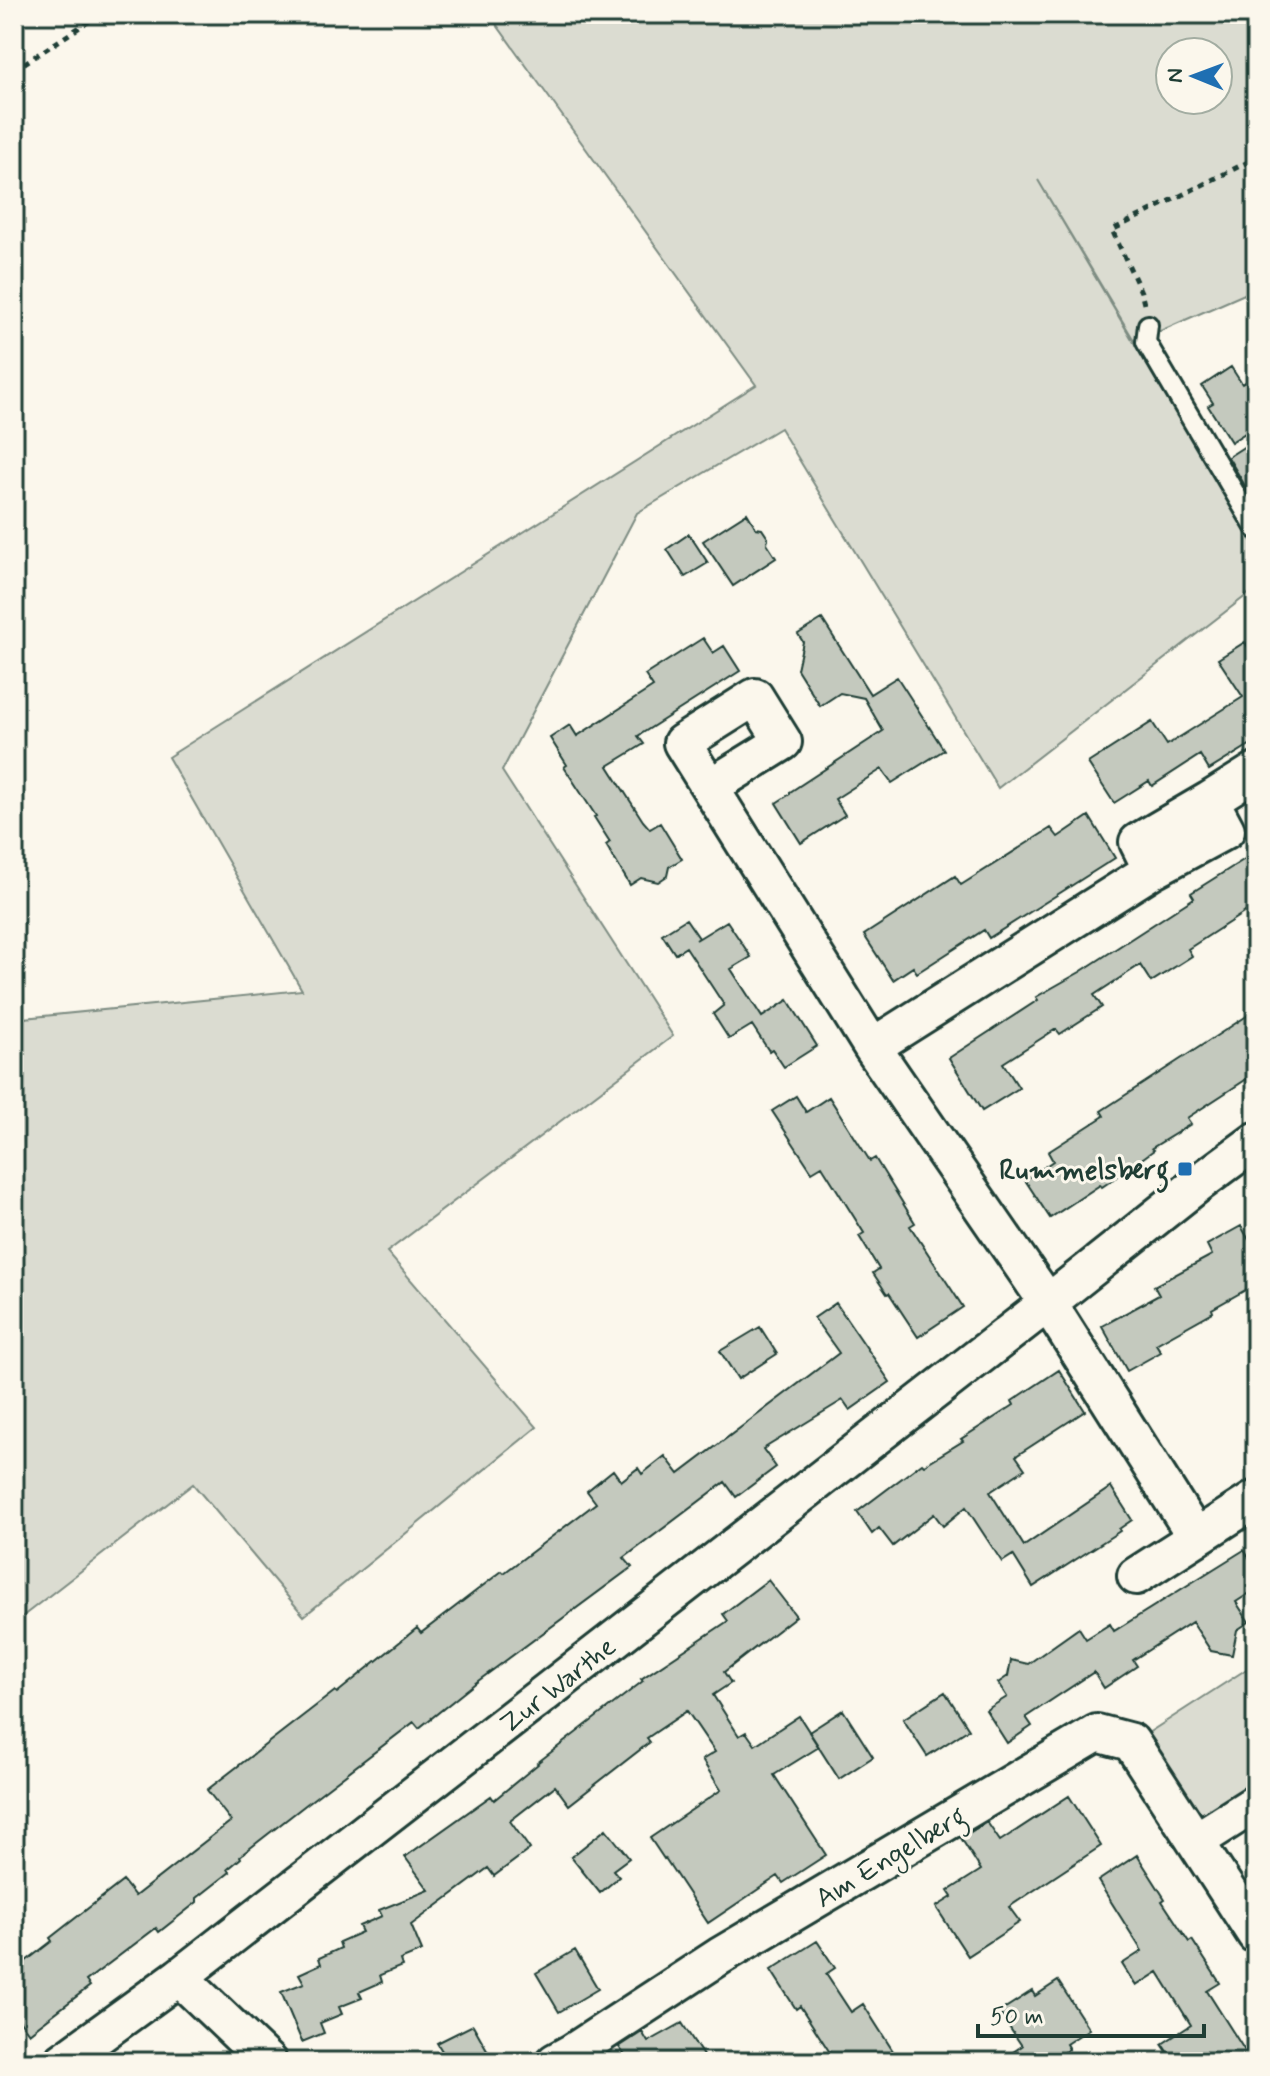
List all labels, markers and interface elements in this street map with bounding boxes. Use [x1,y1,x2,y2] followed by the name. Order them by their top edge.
[1154,36,1234,116] north arrow
[1162,68,1190,83] text: N
[999,1153,1169,1193] place label: Rummelsberg
[1176,1160,1194,1178] marker: Rummelsberg
[493,1629,624,1743] street label: Zur Warthe
[809,1798,975,1920] street label: Am Engelberg
[978,1988,1204,2038] scale bar
[990,2002,1044,2033] text: 50 m

